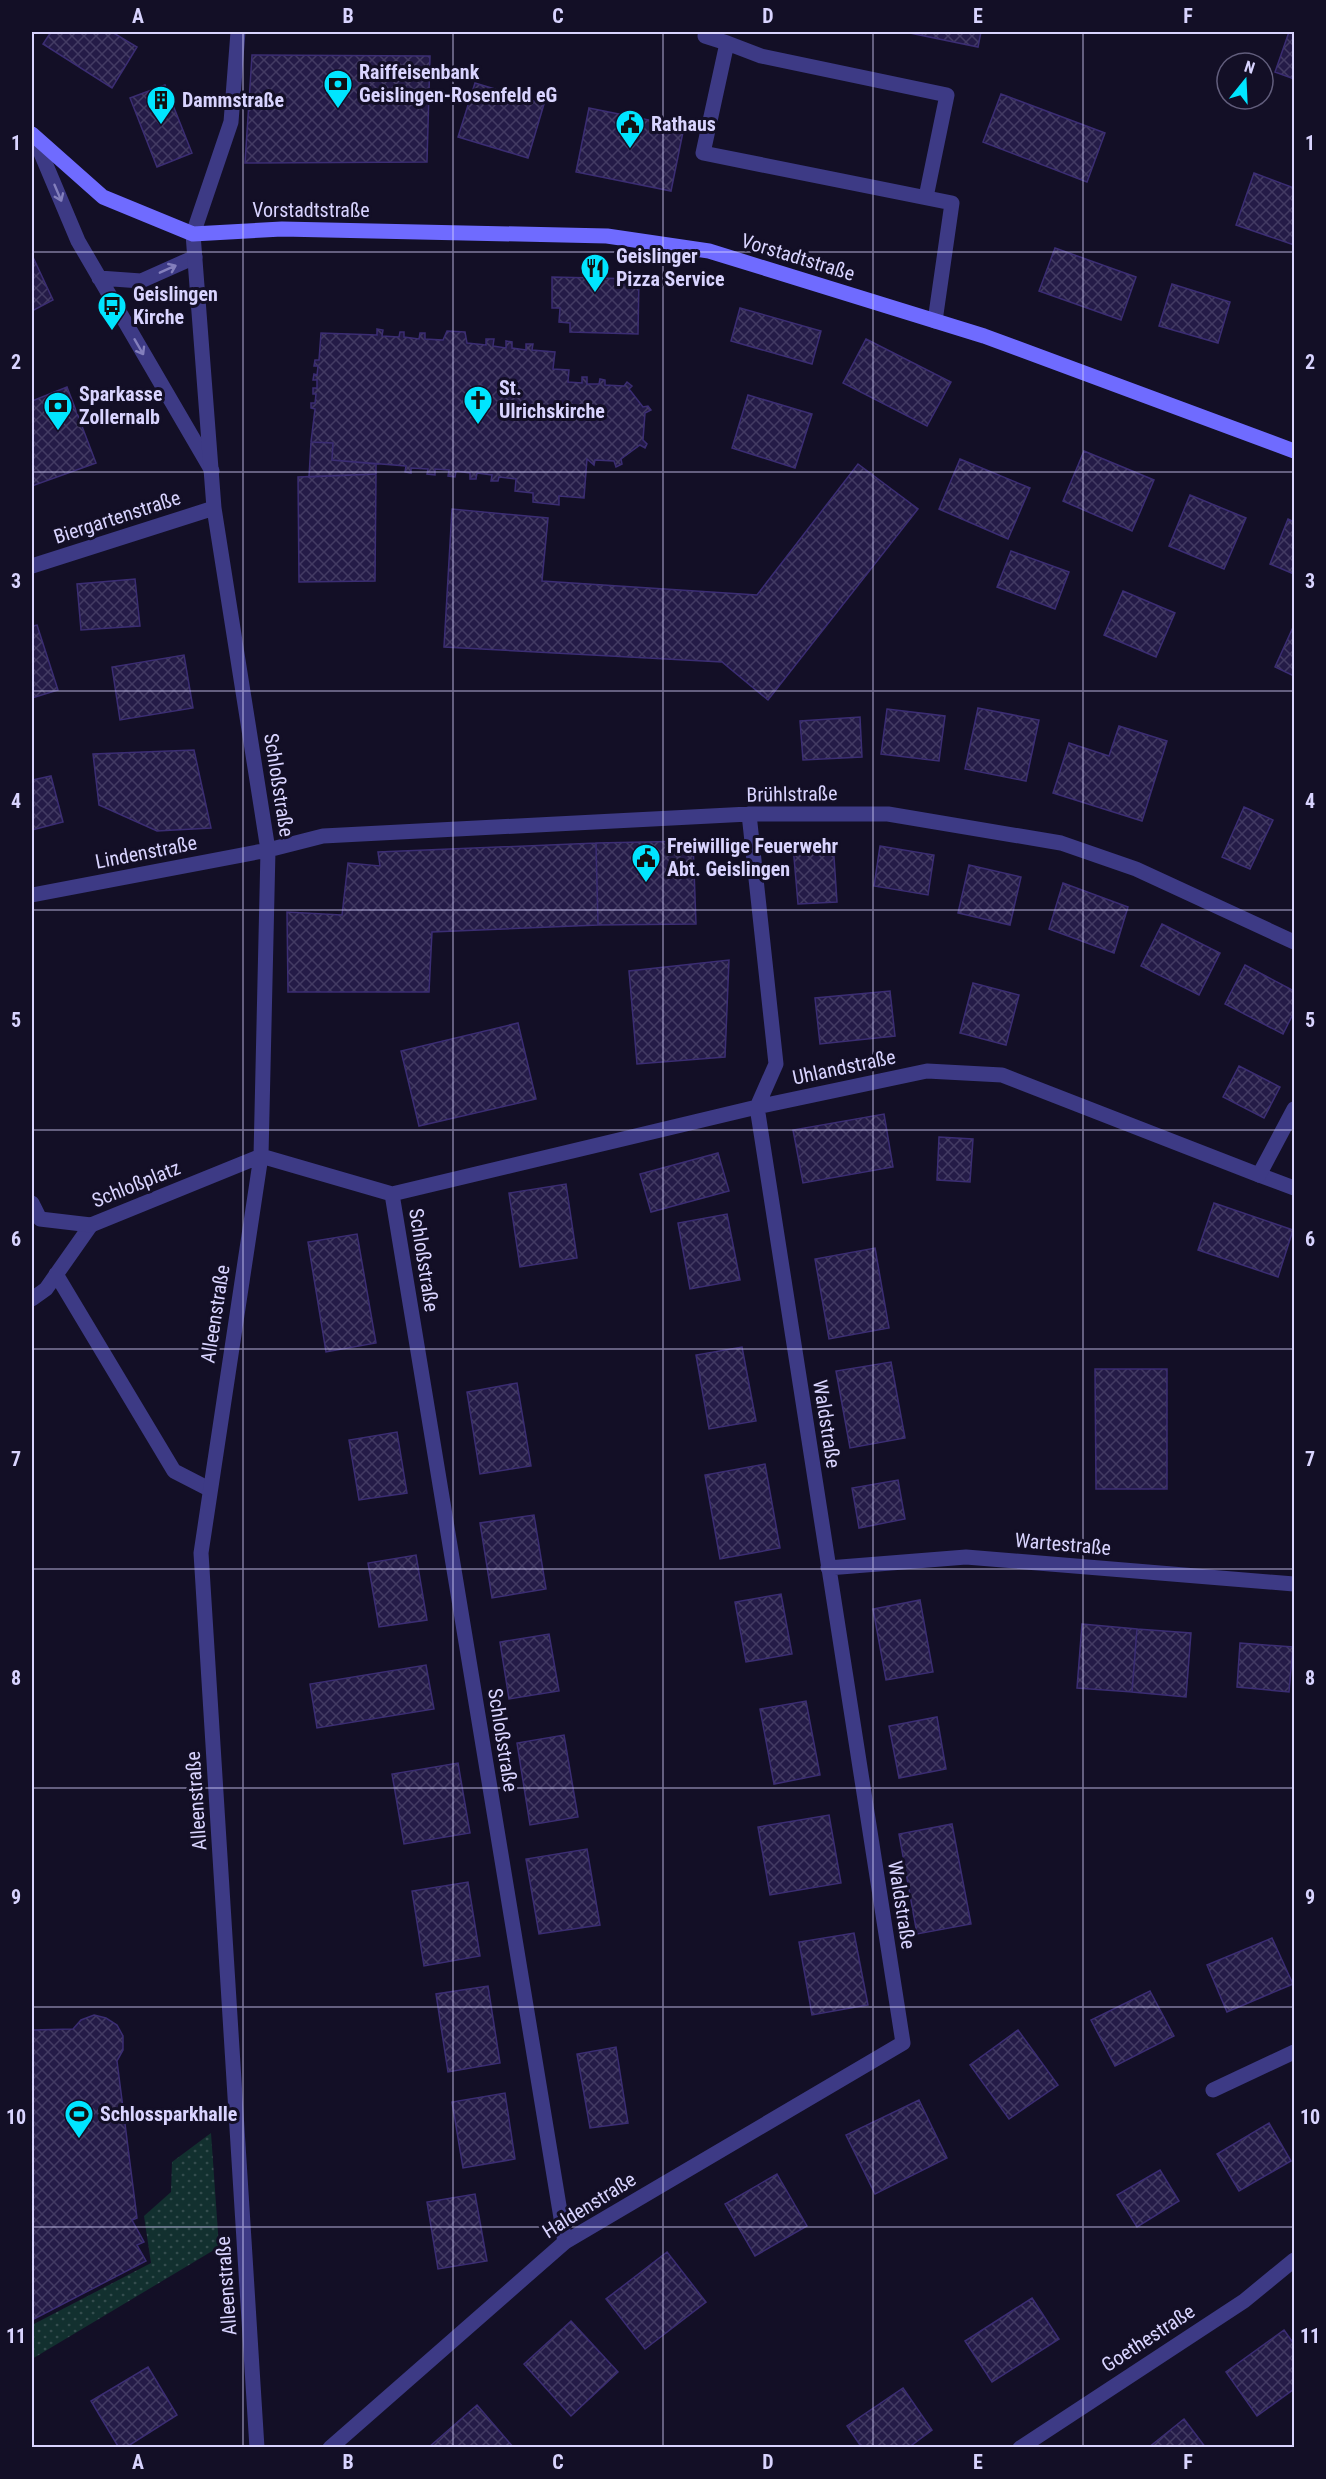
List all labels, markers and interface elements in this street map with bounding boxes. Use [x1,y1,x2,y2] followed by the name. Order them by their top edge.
[132,4,144,28] text: A
[342,4,354,28] text: B
[552,4,564,28] text: C
[762,4,774,28] text: D
[973,4,983,28] text: E
[1183,4,1193,28] text: F
[1215,51,1275,111] north arrow
[1242,57,1257,78] text: N
[359,60,557,107] place label: Raiffeisenbank Geislingen-Rosenfeld eG
[322,68,354,110] bank icon: Raiffeisenbank Geislingen-Rosenfeld eG
[145,84,177,126] building icon: Dammstraße
[182,88,284,112] place label: Dammstraße
[614,108,646,150] public building icon: Rathaus
[651,112,716,136] place label: Rathaus
[11,131,21,155] text: 1
[1305,131,1315,155] text: 1
[52,183,64,201] one-way arrow
[252,198,370,222] street label: Vorstadtstraße
[738,228,858,286] street label: Vorstadtstraße
[616,244,724,291] place label: Geislinger Pizza Service
[579,252,611,294] restaurant icon: Geislinger Pizza Service
[159,263,177,274] one-way arrow
[133,282,218,329] place label: Geislingen Kirche
[96,290,128,332] bus stop icon: Geislingen Kirche
[133,338,145,355] one-way arrow
[11,350,21,374] text: 2
[1305,350,1315,374] text: 2
[499,376,605,423] place label: St. Ulrichskirche
[79,382,162,429] place label: Sparkasse Zollernalb
[462,384,494,426] church icon: St. Ulrichskirche
[42,390,74,432] bank icon: Sparkasse Zollernalb
[51,485,183,549] street label: Biergartenstraße
[11,569,21,593] text: 3
[1305,569,1315,593] text: 3
[259,732,299,838] street label: Schloßstraße
[746,781,838,807] street label: Brühlstraße
[11,789,21,813] text: 4
[1305,789,1315,813] text: 4
[93,830,199,874] street label: Lindenstraße
[667,834,839,881] place label: Freiwillige Feuerwehr Abt. Geislingen
[630,842,662,884] public building icon: Freiwillige Feuerwehr Abt. Geislingen
[11,1008,21,1032] text: 5
[1305,1008,1315,1032] text: 5
[790,1044,898,1090] street label: Uhlandstraße
[88,1155,184,1213] street label: Schloßplatz
[404,1207,444,1313] street label: Schloßstraße
[11,1227,21,1251] text: 6
[1305,1227,1315,1251] text: 6
[195,1263,235,1365] street label: Alleenstraße
[808,1378,846,1470] street label: Waldstraße
[11,1447,21,1471] text: 7
[1305,1447,1315,1471] text: 7
[1014,1528,1112,1560] street label: Wartestraße
[11,1666,21,1690] text: 8
[1305,1666,1315,1690] text: 8
[483,1687,523,1793] street label: Schloßstraße
[181,1751,211,1851] street label: Alleenstraße
[883,1859,921,1951] street label: Waldstraße
[11,1885,21,1909] text: 9
[1305,1885,1315,1909] text: 9
[63,2098,95,2140] sports icon: Schlossparkhalle
[100,2102,237,2126] place label: Schlossparkhalle
[6,2105,26,2129] text: 10
[1300,2105,1320,2129] text: 10
[538,2167,640,2243] street label: Haldenstraße
[211,2236,241,2336] street label: Alleenstraße
[1097,2299,1199,2377] street label: Goethestraße
[6,2324,26,2348] text: 11
[1300,2324,1320,2348] text: 11
[132,2450,144,2474] text: A
[342,2450,354,2474] text: B
[552,2450,564,2474] text: C
[762,2450,774,2474] text: D
[973,2450,983,2474] text: E
[1183,2450,1193,2474] text: F

